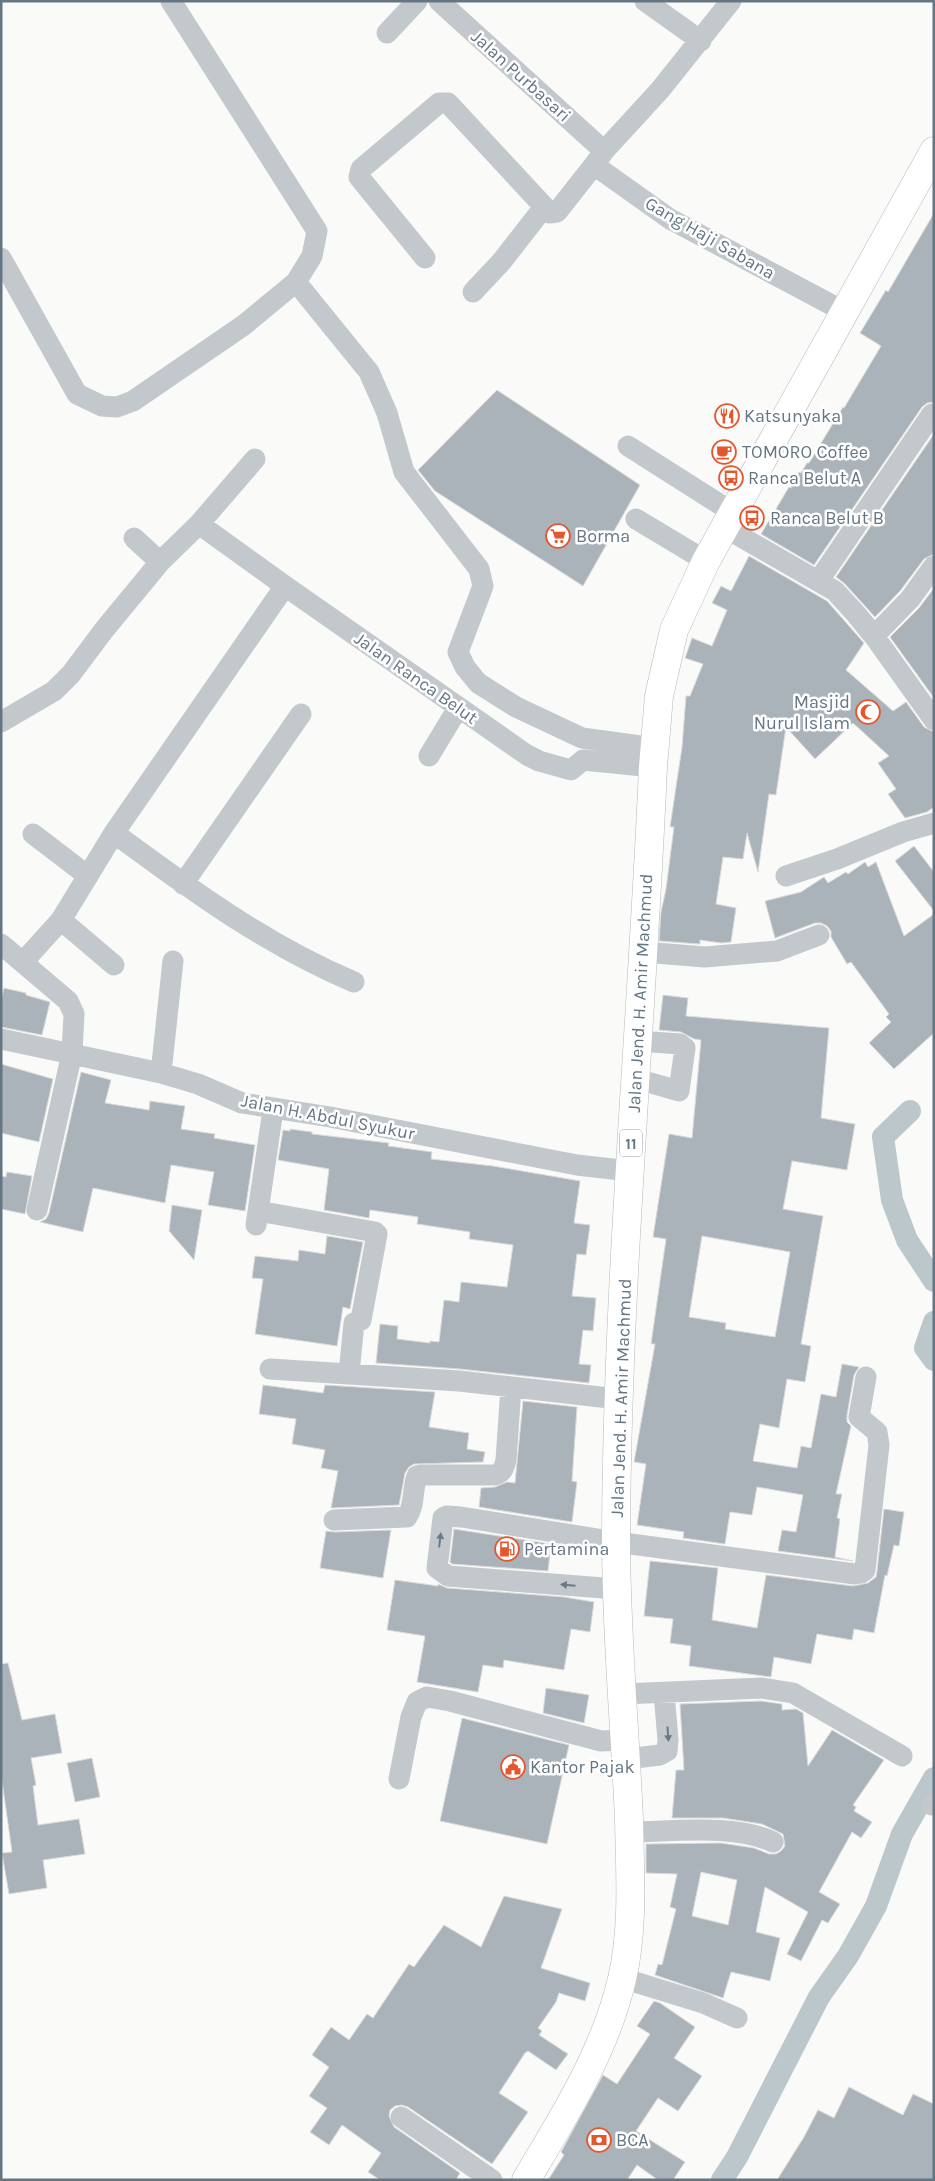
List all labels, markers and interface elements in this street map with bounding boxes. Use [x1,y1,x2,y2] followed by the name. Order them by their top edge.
[467,26,575,126] street label: Jalan Purbasari
[641,192,779,284] street label: Gang Haji Sabana
[714,403,740,429] restaurant icon: Katsunyaka
[744,405,841,427] place label: Katsunyaka
[711,439,737,465] cafe icon: TOMORO Coffee
[742,441,868,463] place label: TOMORO Coffee
[718,465,744,491] bus stop icon: Ranca Belut A
[748,467,861,489] place label: Ranca Belut A
[739,505,765,531] bus stop icon: Ranca Belut B
[770,507,884,529] place label: Ranca Belut B
[545,523,571,549] supermarket icon: Borma
[576,525,630,547] place label: Borma
[350,627,482,729] street label: Jalan Ranca Belut
[754,691,850,734] place label: Masjid Nurul Islam
[855,699,881,725] mosque icon: Masjid Nurul Islam
[623,873,657,1113] street label: Jalan Jend. H. Amir Machmud
[239,1089,417,1145] street label: Jalan H. Abdul Syukur
[620,1130,642,1156] road number: 11
[606,1278,636,1518] street label: Jalan Jend. H. Amir Machmud
[436,1532,444,1548] one-way arrow
[494,1536,520,1562] fuel station icon: Pertamina
[524,1538,609,1560] place label: Pertamina
[560,1581,576,1589] one-way arrow
[664,1726,672,1742] one-way arrow
[500,1754,526,1780] public building icon: Kantor Pajak
[530,1756,635,1778] place label: Kantor Pajak
[586,2127,612,2153] bank icon: BCA
[616,2129,649,2151] place label: BCA

